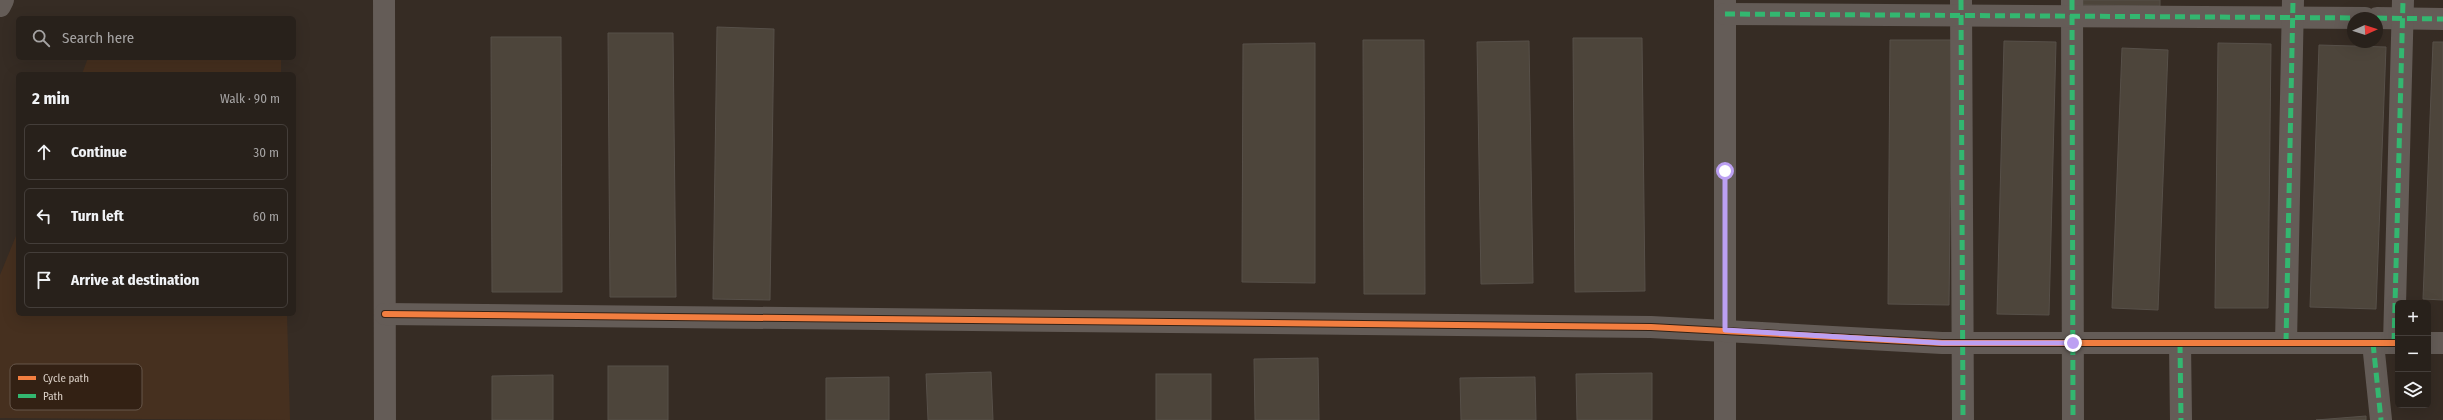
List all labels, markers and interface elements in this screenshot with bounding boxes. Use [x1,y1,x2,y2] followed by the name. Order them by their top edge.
[2347,12,2383,48] north arrow
[16,16,296,60] search box
[30,27,52,49] icon: search
[62,29,134,47] text: Search here
[32,88,70,109] text: 2 min
[220,91,280,106] text: Walk · 90 m
[33,141,55,163] icon: ahead
[71,143,127,161] text: Continue
[253,145,279,160] text: 30 m
[1716,162,1734,180] route start
[33,205,55,227] icon: left
[71,207,124,225] text: Turn left
[253,209,279,224] text: 60 m
[33,269,55,291] icon: arrive
[71,271,199,289] text: Arrive at destination
[2395,300,2431,408] map controls
[2395,300,2431,336] button: +
[2064,334,2082,352] route end
[2395,336,2431,372] button: −
[10,364,142,410] legend
[43,372,89,385] text: Cycle path
[2395,372,2431,408] button: layers
[43,390,63,403] text: Path

